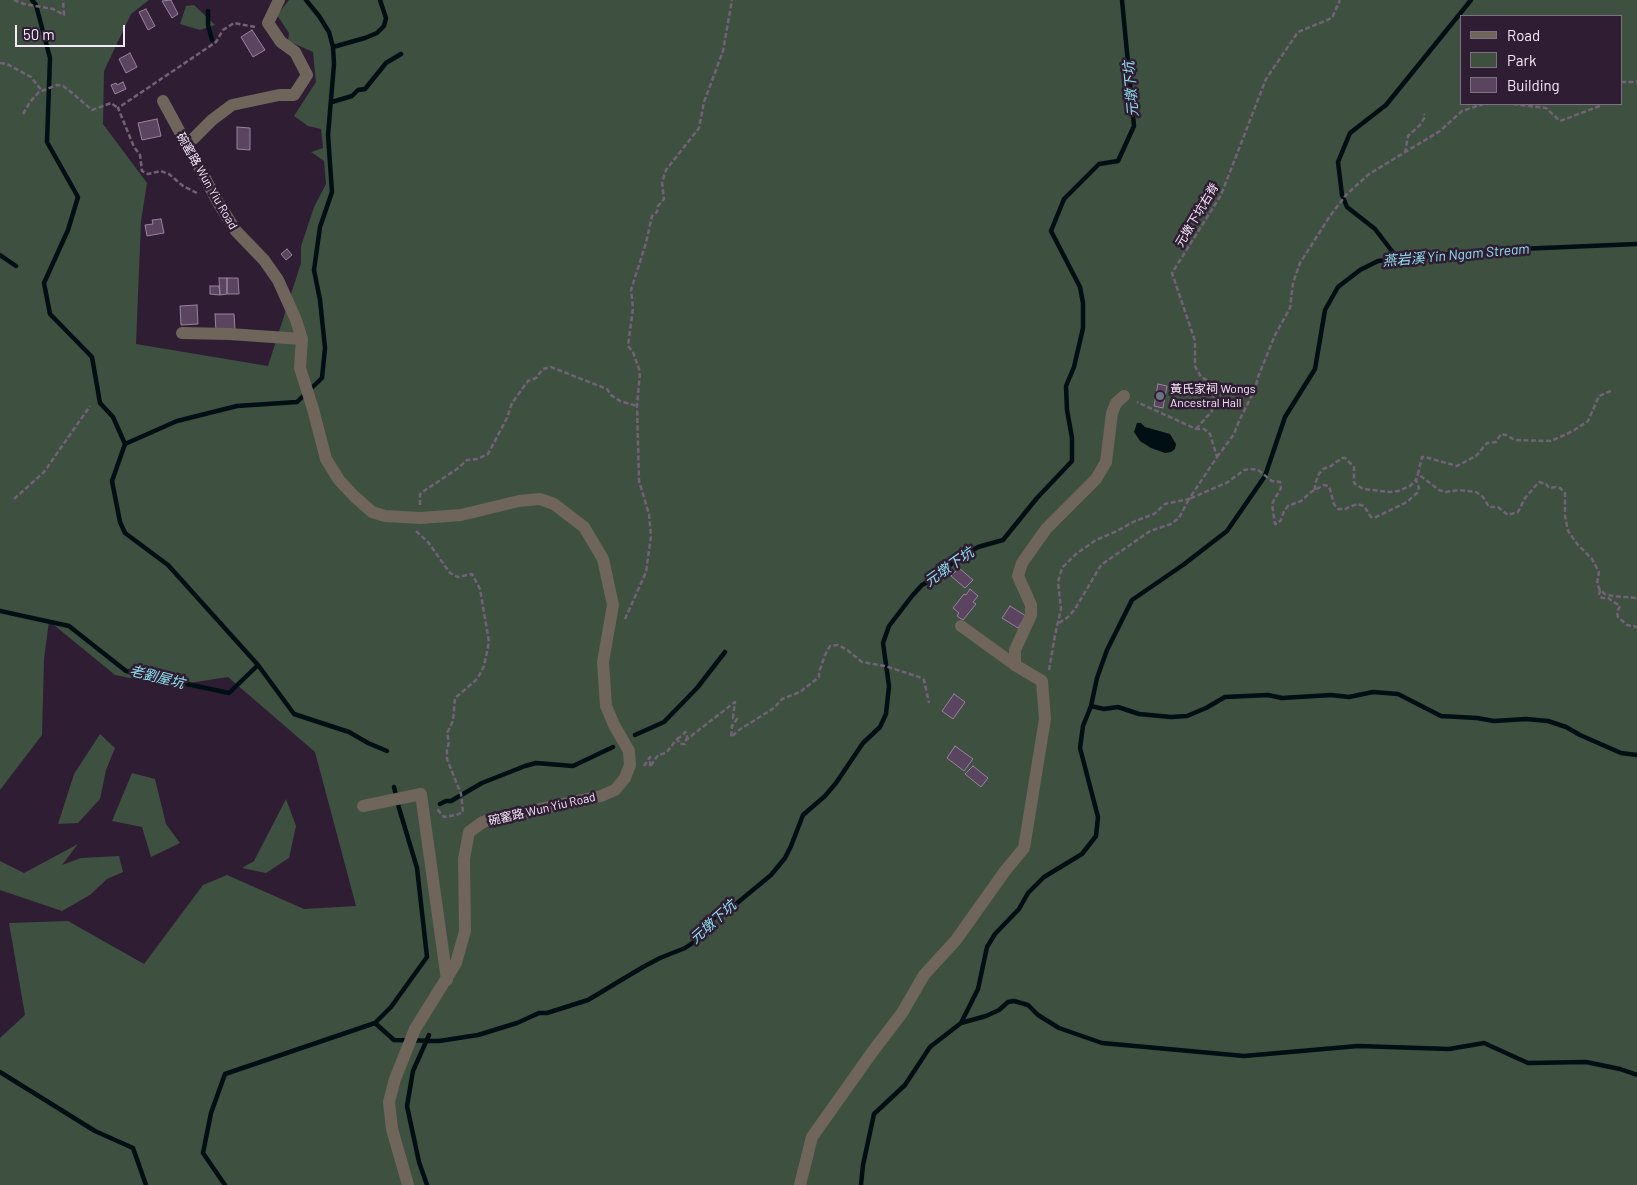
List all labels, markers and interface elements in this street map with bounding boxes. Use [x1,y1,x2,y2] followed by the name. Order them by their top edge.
[18,15,128,47] scale bar
[1460,15,1622,105] legend
[23,25,55,43] text: 50 m
[1507,26,1540,44] text: Road
[1507,51,1536,69] text: Park
[1120,60,1142,118] water label: 元墩下坑
[1507,76,1560,94] text: Building
[173,130,241,232] street label: 碗窰路 Wun Yiu Road
[1172,180,1222,250] street label: 元墩下坑右脊
[1382,240,1530,270] water label: 燕岩溪 Yin Ngam Stream
[1170,382,1255,410] place label: 黃氏家祠 Wongs Ancestral Hall
[1154,390,1166,402] marker: 黃氏家祠 Wongs Ancestral Hall
[921,544,977,590] water label: 元墩下坑
[128,662,186,692] water label: 老劉屋坑
[487,790,597,828] street label: 碗窰路 Wun Yiu Road
[687,897,739,947] water label: 元墩下坑

